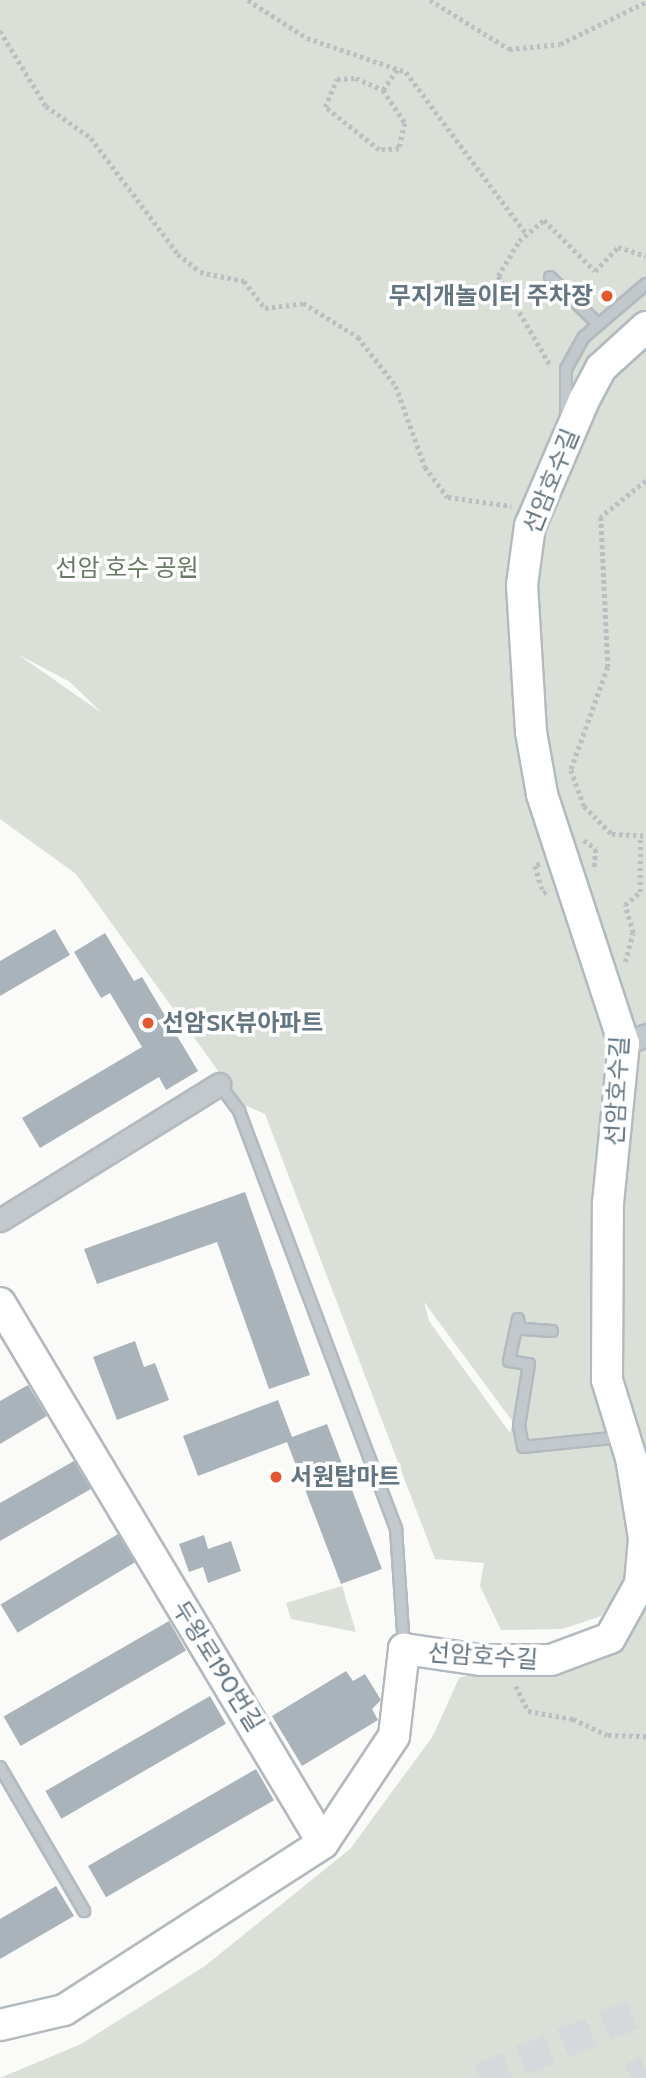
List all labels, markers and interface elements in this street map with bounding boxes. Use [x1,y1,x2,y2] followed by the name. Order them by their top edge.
[389,282,593,310] place label: 무지개놀이터 주차장
[599,288,615,304] marker: 무지개놀이터 주차장
[517,424,585,538] street label: 선암호수길
[55,554,199,582] park label: 선암 호수 공원
[162,1009,323,1037] place label: 선암SK뷰아파트
[140,1015,156,1031] marker: 선암SK뷰아파트
[600,1035,634,1147] street label: 선암호수길
[290,1463,400,1491] place label: 서원탑마트
[268,1469,284,1485] marker: 서원탑마트
[166,1595,270,1737] street label: 두왕로190번길
[427,1638,539,1674] street label: 선암호수길

